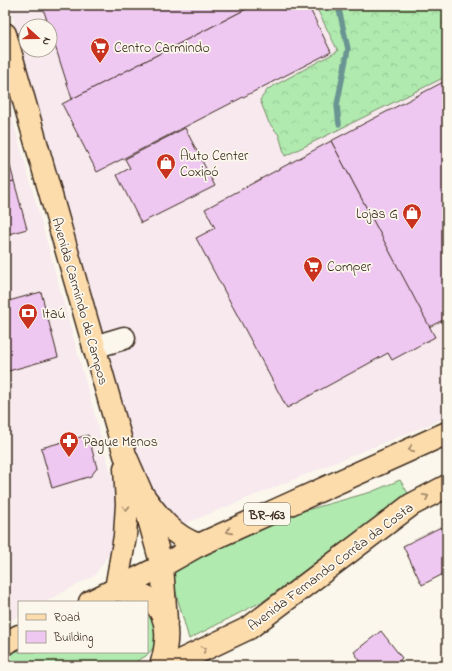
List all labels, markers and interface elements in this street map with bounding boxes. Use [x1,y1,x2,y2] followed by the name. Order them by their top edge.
[18,18,58,58] north arrow
[38,35,55,48] text: N
[89,36,111,64] supermarket icon: Centro Carmindo
[114,38,210,59] place label: Centro Carmindo
[180,146,249,183] place label: Auto Center Coxipó
[155,152,177,180] shop icon: Auto Center Coxipó
[401,202,423,230] shop icon: Lojas G
[356,204,398,225] place label: Lojas G
[46,215,114,388] street label: Avenida Carmindo de Campos
[302,255,324,283] supermarket icon: Comper
[327,257,372,278] place label: Comper
[17,302,39,330] bank icon: Itaú
[42,304,66,325] place label: Itaú
[58,430,80,458] pharmacy icon: Pague Menos
[83,432,158,454] place label: Pague Menos
[408,444,416,452] one-way arrow
[422,494,429,502] one-way arrow
[244,498,418,637] street label: Avenida Fernando Corrêa da Costa
[244,503,290,525] road number: BR-163
[122,505,131,511] one-way arrow
[226,526,233,534] one-way arrow
[18,601,148,653] legend
[54,609,80,627] text: Road
[53,629,93,648] text: Building
[200,646,207,654] one-way arrow

